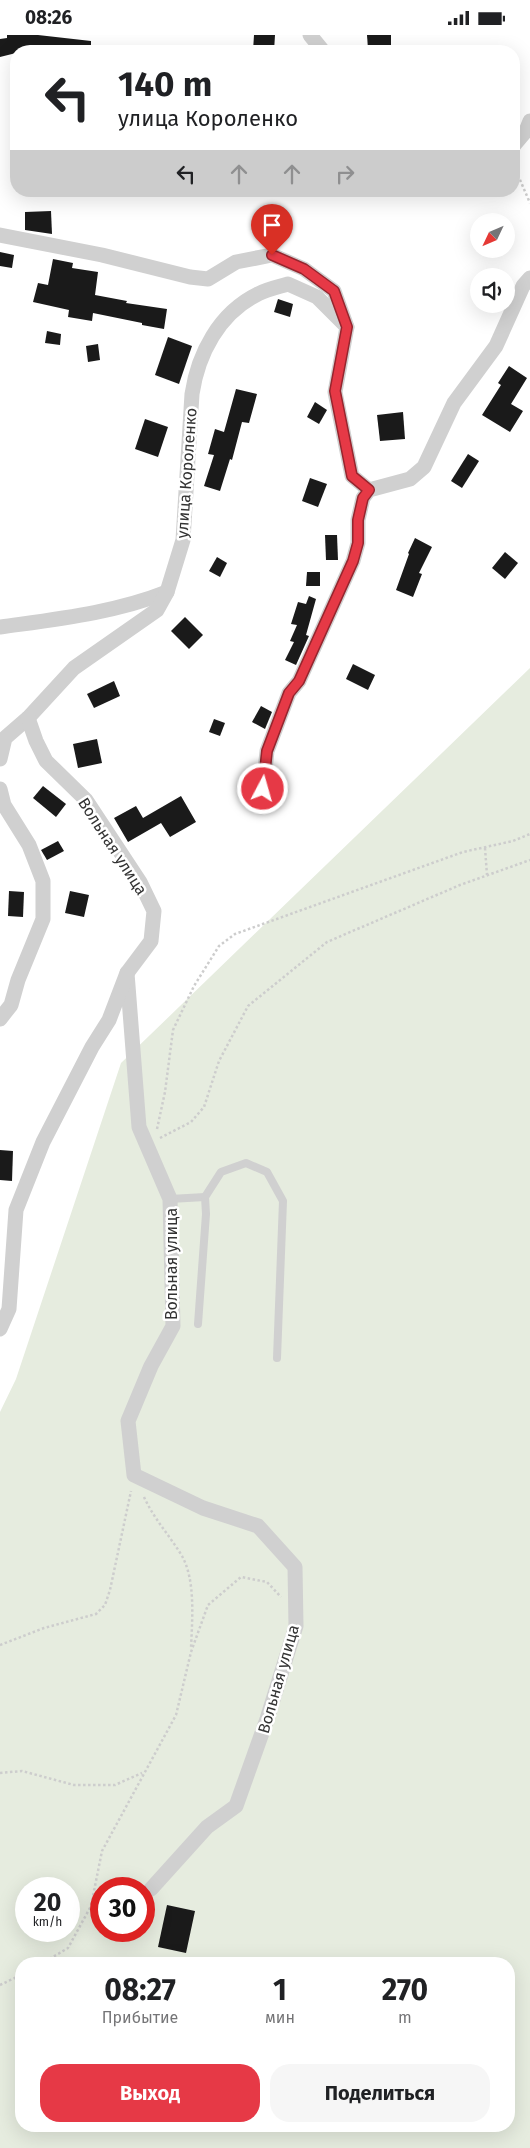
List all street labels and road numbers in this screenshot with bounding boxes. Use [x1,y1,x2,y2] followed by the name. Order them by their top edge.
[172,407,201,539] street label: улица Короленко
[74,794,151,899] street label: Вольная улица
[162,1208,181,1320] street label: Вольная улица
[254,1623,303,1736] street label: Вольная улица

